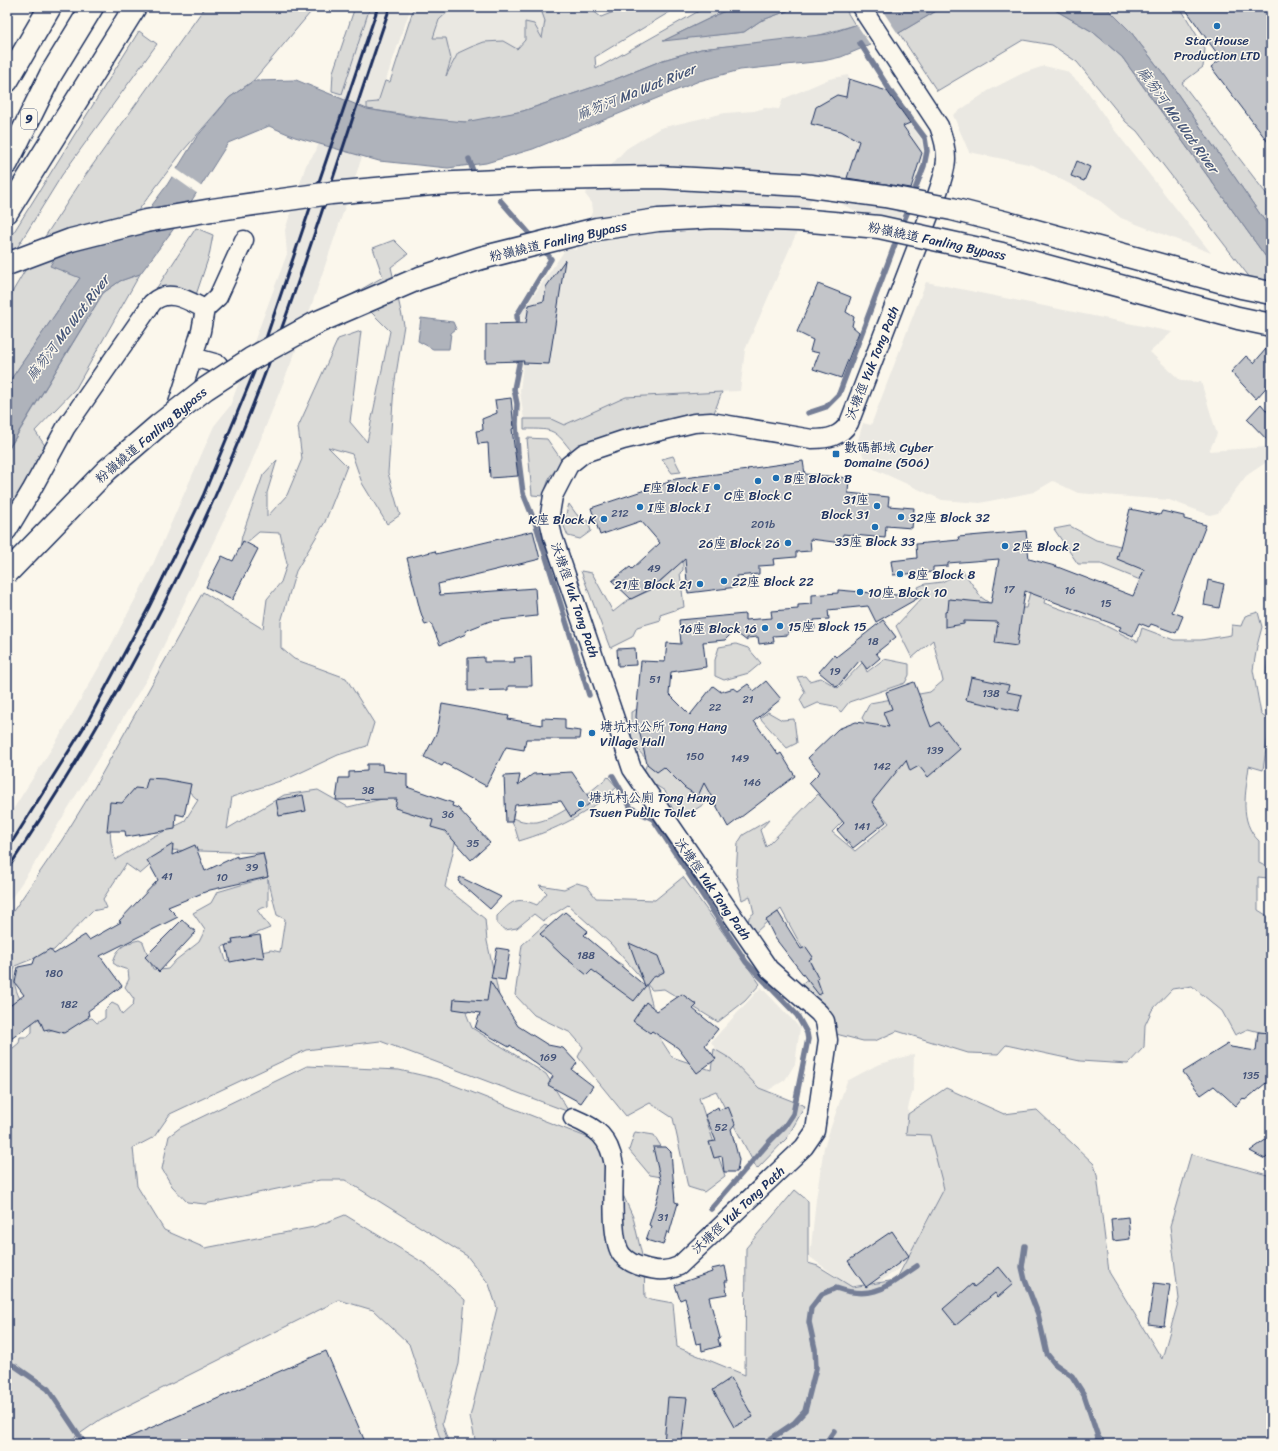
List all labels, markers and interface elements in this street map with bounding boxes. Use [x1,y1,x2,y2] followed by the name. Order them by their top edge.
[1212,21,1222,31] marker: Star House Production LTD
[1174,29,1260,67] place label: Star House Production LTD
[572,56,702,127] water label: 麻笏河 Ma Wat River
[1131,61,1227,181] water label: 麻笏河 Ma Wat River
[21,109,37,129] road number: 9
[487,214,629,268] street label: 粉嶺繞道 Fanling Bypass
[866,215,1008,267] street label: 粉嶺繞道 Fanling Bypass
[20,268,118,386] water label: 麻笏河 Ma Wat River
[839,302,905,423] street label: 沃塘徑 Yuk Tong Path
[90,381,212,489] street label: 粉嶺繞道 Fanling Bypass
[844,436,934,474] place label: 數碼都域 Cyber Domaine (506)
[831,449,841,459] marker: 數碼都域 Cyber Domaine (506)
[784,467,852,490] place label: B座 Block B
[771,473,781,483] marker: B座 Block B
[643,476,710,499] place label: E座 Block E
[753,476,763,486] marker: C座 Block C
[712,482,722,492] marker: E座 Block E
[724,484,792,507] place label: C座 Block C
[821,488,869,526] place label: 31座 Block 31
[647,496,711,519] place label: I座 Block I
[872,501,882,511] marker: 31座 Block 31
[635,502,645,512] marker: I座 Block I
[611,504,629,523] house number: 212
[909,506,990,529] place label: 32座 Block 32
[529,508,597,531] place label: K座 Block K
[896,512,906,522] marker: 32座 Block 32
[599,514,609,524] marker: K座 Block K
[751,515,775,534] house number: 201b
[870,522,880,532] marker: 33座 Block 33
[835,530,915,553] place label: 33座 Block 33
[699,532,780,555] place label: 26座 Block 26
[1013,535,1080,558] place label: 2座 Block 2
[783,538,793,548] marker: 26座 Block 26
[544,539,606,661] street label: 沃塘徑 Yuk Tong Path
[1000,541,1010,551] marker: 2座 Block 2
[647,559,661,578] house number: 49
[908,563,976,586] place label: 8座 Block 8
[895,569,905,579] marker: 8座 Block 8
[732,570,814,593] place label: 22座 Block 22
[614,573,692,596] place label: 21座 Block 21
[719,576,729,586] marker: 22座 Block 22
[695,579,705,589] marker: 21座 Block 21
[1004,580,1015,599] house number: 17
[868,581,947,604] place label: 10座 Block 10
[1065,581,1075,600] house number: 16
[855,587,865,597] marker: 10座 Block 10
[1100,594,1112,613] house number: 15
[788,615,867,638] place label: 15座 Block 15
[679,617,757,640] place label: 16座 Block 16
[775,621,785,631] marker: 15座 Block 15
[760,623,770,633] marker: 16座 Block 16
[867,632,879,651] house number: 18
[829,662,841,681] house number: 19
[649,670,661,689] house number: 51
[982,684,1000,703] house number: 138
[742,690,754,709] house number: 21
[709,698,722,717] house number: 22
[600,715,728,753] place label: 塘坑村公所 Tong Hang Village Hall
[587,728,597,738] marker: 塘坑村公所 Tong Hang Village Hall
[926,741,944,760] house number: 139
[686,747,704,766] house number: 150
[731,749,749,768] house number: 149
[873,757,892,776] house number: 142
[743,773,761,792] house number: 146
[362,781,375,800] house number: 38
[589,786,717,824] place label: 塘坑村公廁 Tong Hang Tsuen Public Toilet
[576,799,586,809] marker: 塘坑村公廁 Tong Hang Tsuen Public Toilet
[442,805,454,824] house number: 36
[854,817,870,836] house number: 141
[669,833,757,945] street label: 沃塘徑 Yuk Tong Path
[467,834,480,853] house number: 35
[246,858,259,877] house number: 39
[161,867,173,886] house number: 41
[216,868,228,887] house number: 10
[577,946,595,965] house number: 188
[45,964,63,983] house number: 180
[60,995,79,1014] house number: 182
[539,1048,557,1067] house number: 169
[1242,1066,1260,1085] house number: 135
[714,1118,728,1137] house number: 52
[686,1160,790,1260] street label: 沃塘徑 Yuk Tong Path
[658,1208,669,1227] house number: 31

